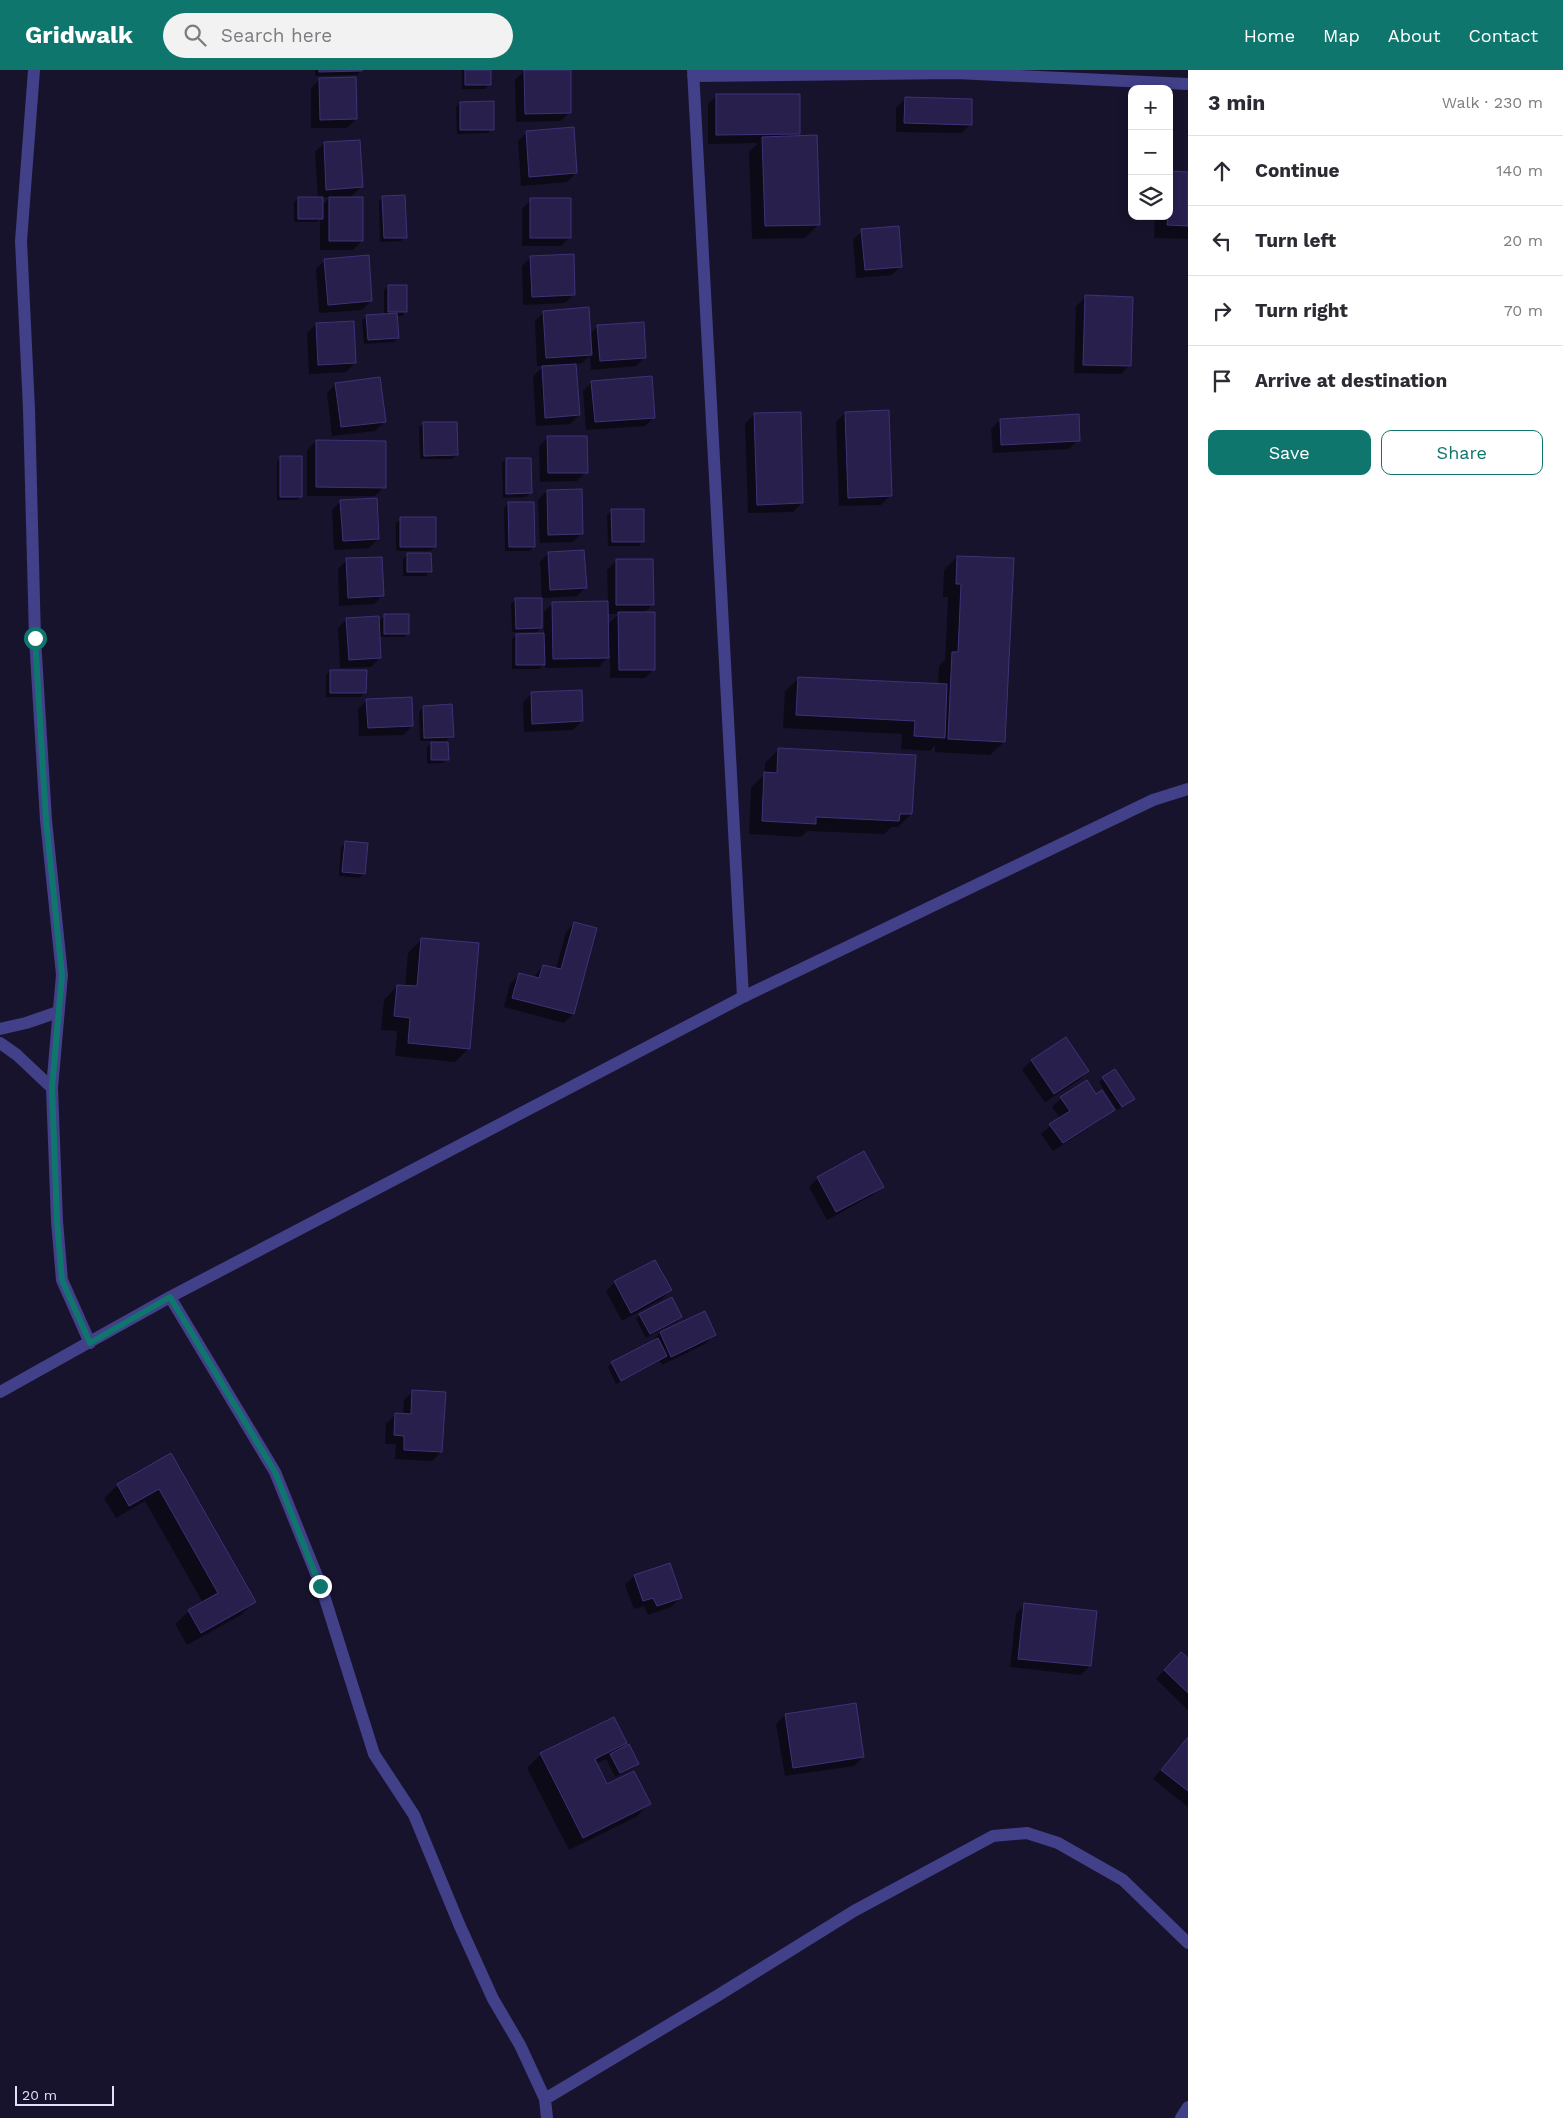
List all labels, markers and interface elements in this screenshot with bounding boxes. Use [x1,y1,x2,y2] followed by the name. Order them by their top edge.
[163,13,513,58] search box
[25,21,133,49] text: Gridwalk
[181,21,209,49] icon: search
[221,24,332,47] text: Search here
[1244,25,1295,46] text: Home
[1323,25,1360,46] text: Map
[1388,25,1440,46] text: About
[1468,25,1538,46] text: Contact
[1128,85,1173,220] map controls
[1128,85,1173,130] button: +
[1208,90,1265,115] text: 3 min
[1442,93,1543,112] text: Walk · 230 m
[1128,130,1173,175] button: −
[1208,157,1236,185] icon: ahead
[1255,159,1339,182] text: Continue
[1496,161,1543,180] text: 140 m
[1128,175,1173,220] button: layers
[1208,227,1236,255] icon: left
[1255,229,1336,252] text: Turn left
[1503,231,1543,250] text: 20 m
[1208,297,1236,325] icon: right
[1255,299,1348,322] text: Turn right
[1504,301,1543,320] text: 70 m
[1208,367,1236,395] icon: arrive
[1255,369,1447,392] text: Arrive at destination
[1208,430,1371,475] button: Save
[1381,430,1543,475] button: Share
[24,627,47,650] route start
[309,1575,332,1598] route end
[15,2083,114,2106] scale bar
[22,2087,57,2103] text: 20 m

